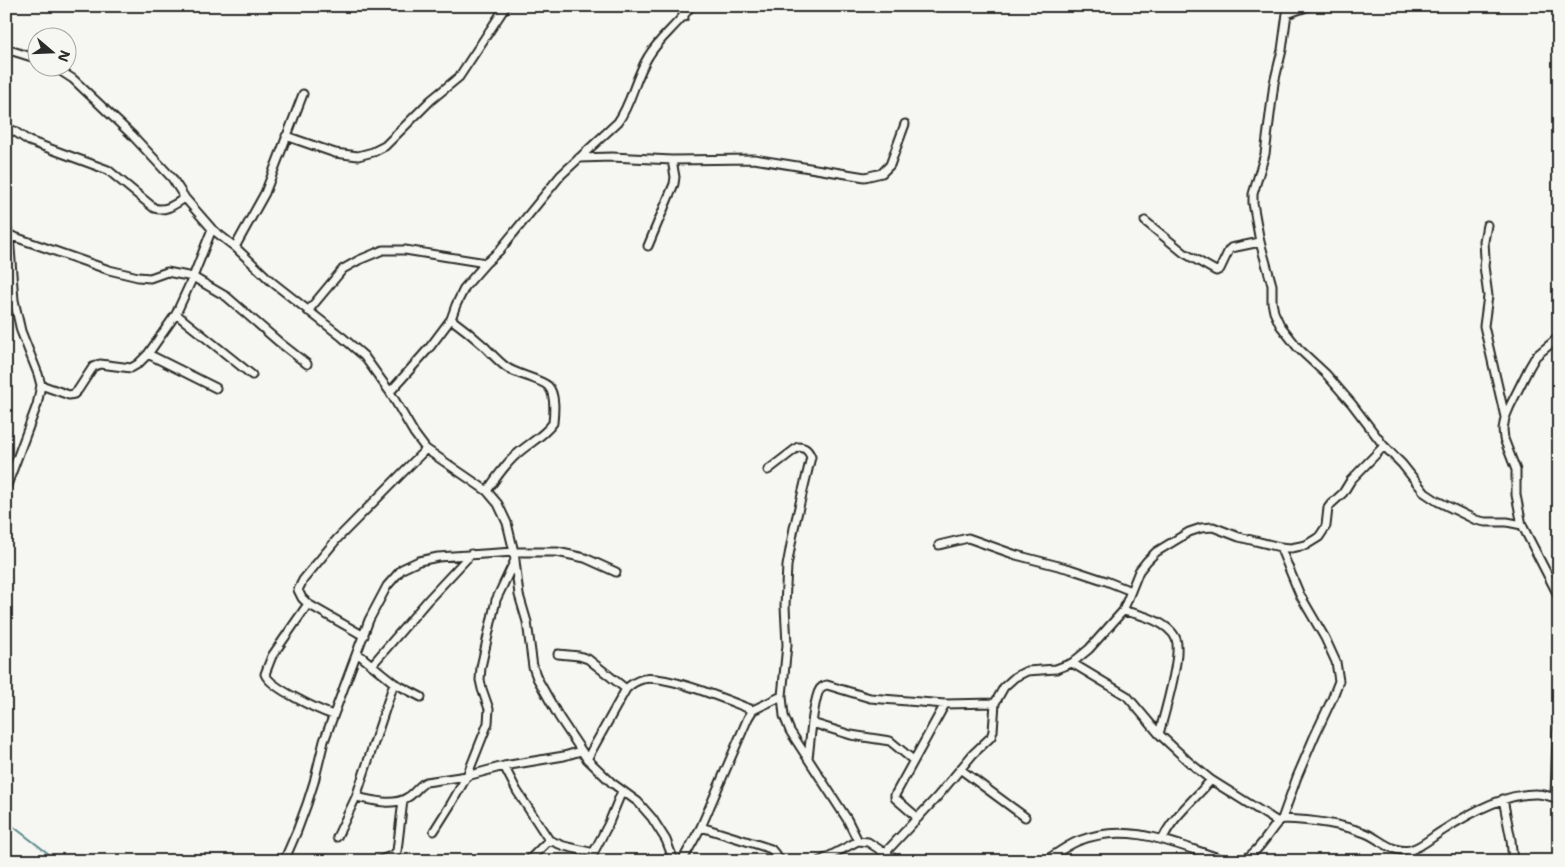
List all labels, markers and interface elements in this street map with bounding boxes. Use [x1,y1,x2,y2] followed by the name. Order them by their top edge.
[28,28,78,78] north arrow
[54,48,75,64] text: N

